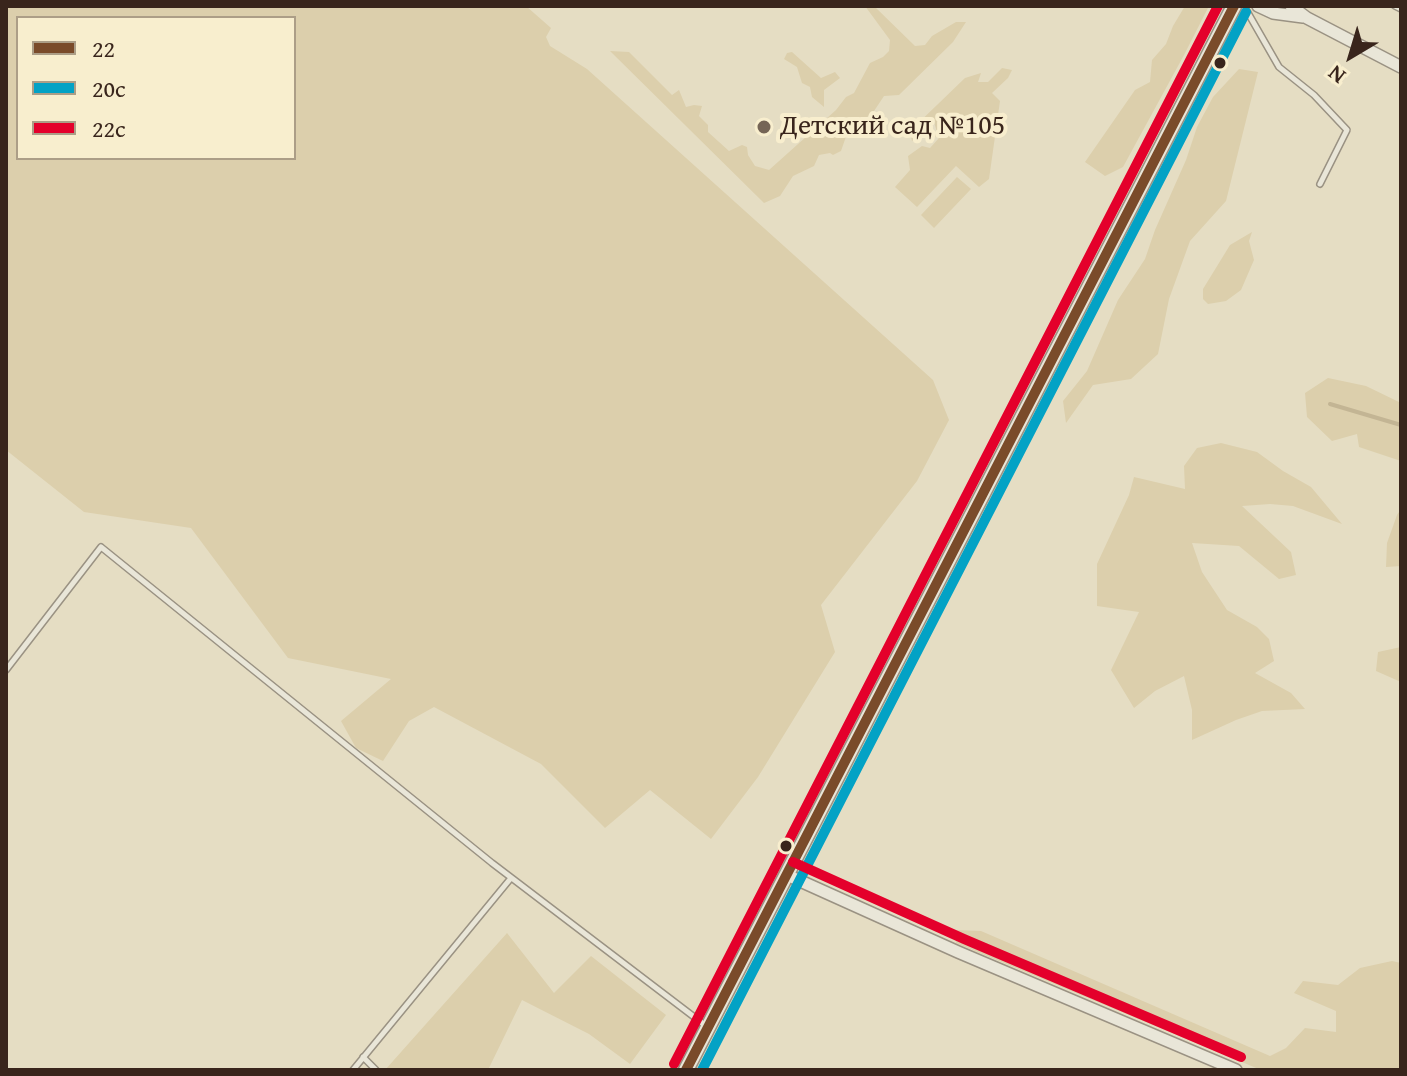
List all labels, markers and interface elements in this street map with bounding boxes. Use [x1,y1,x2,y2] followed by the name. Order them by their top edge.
[16,16,296,160] legend
[1311,16,1391,96] north arrow
[92,31,115,66] text: 22
[1212,55,1228,71] unlabelled marker
[1321,58,1352,92] text: N
[92,71,126,106] text: 20с
[780,110,1005,144] place label: Детский сад №105
[92,111,126,146] text: 22c
[755,118,773,136] marker: Детский сад №105
[778,838,794,854] unlabelled marker

